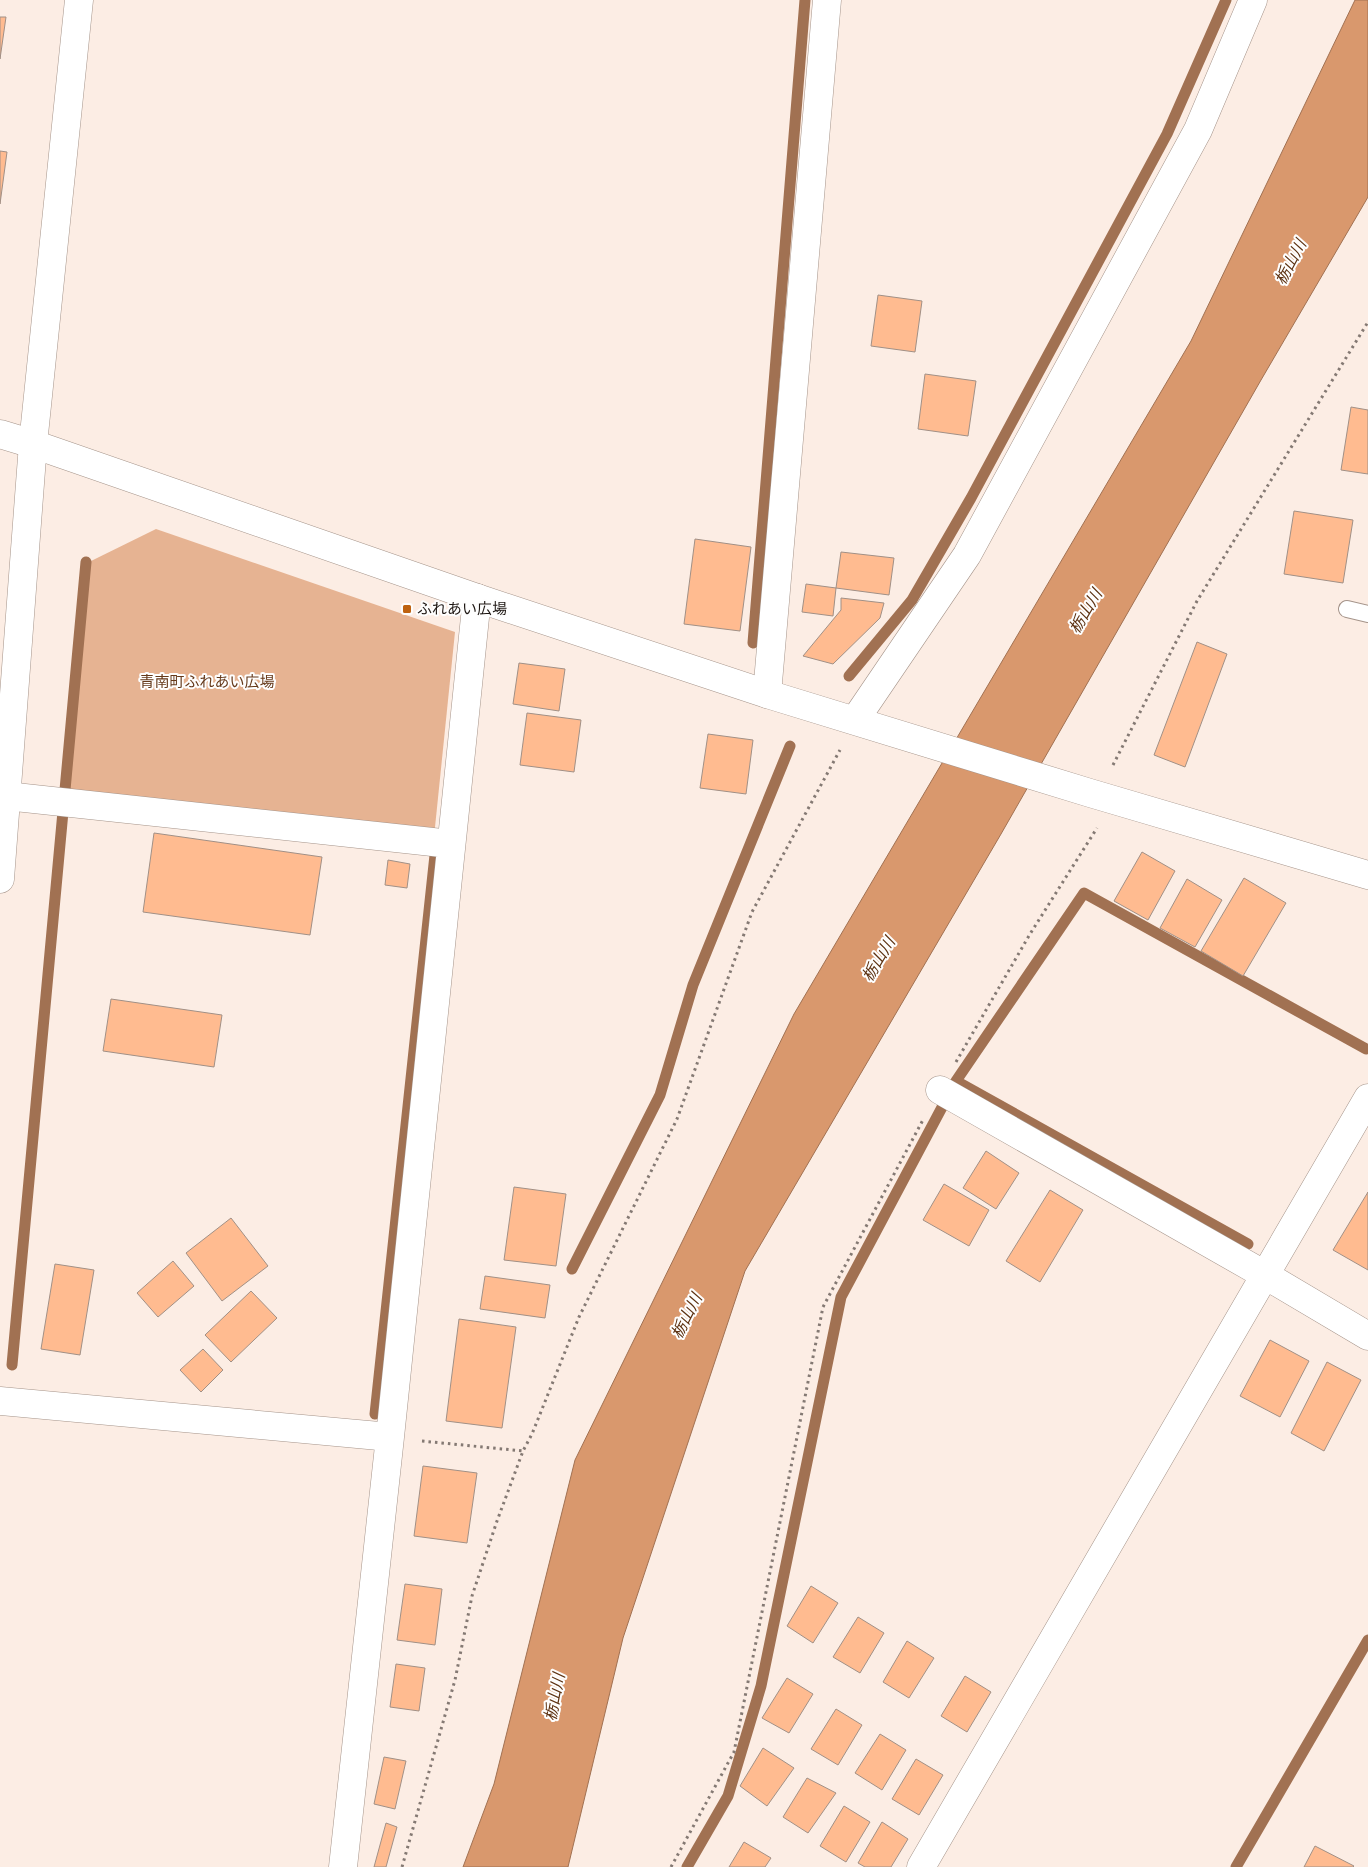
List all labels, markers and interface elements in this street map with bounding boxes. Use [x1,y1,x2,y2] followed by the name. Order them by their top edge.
[1271,235,1311,288] water label: 栃山川
[1065,584,1107,637] water label: 栃山川
[417,600,507,618] place label: ふれあい広場
[401,603,413,615] marker: ふれあい広場
[139,673,275,691] park label: 青南町ふれあい広場
[858,932,900,985] water label: 栃山川
[667,1289,707,1342] water label: 栃山川
[541,1670,569,1722] water label: 栃山川

